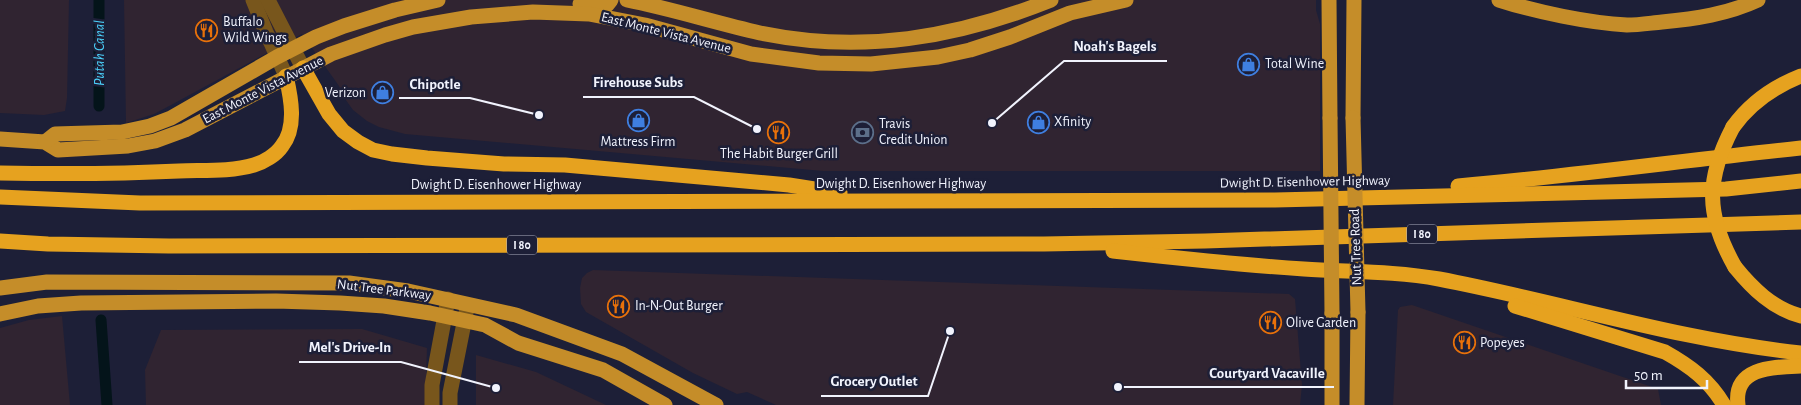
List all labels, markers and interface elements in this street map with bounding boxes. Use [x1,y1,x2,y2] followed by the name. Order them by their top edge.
[600,10,732,56] street label: East Monte Vista Avenue
[223,15,287,45] place label: Buffalo Wild Wings
[195,18,219,42] restaurant icon: Buffalo Wild Wings
[92,20,107,86] water label: Putah Canal
[1064,31,1167,61] callout: Noah's Bagels
[1073,39,1157,54] text: Noah's Bagels
[1237,52,1261,76] shop icon: Total Wine
[200,54,326,126] street label: East Monte Vista Avenue
[1265,57,1324,71] place label: Total Wine
[583,67,694,97] callout: Firehouse Subs
[399,68,470,98] callout: Chipotle
[593,75,683,90] text: Firehouse Subs
[410,77,460,92] text: Chipotle
[370,81,394,105] shop icon: Verizon
[325,86,366,100] place label: Verizon
[626,108,650,132] shop icon: Mattress Firm
[1026,110,1050,134] shop icon: Xfinity
[1054,115,1091,129] place label: Xfinity
[879,117,947,147] place label: Travis Credit Union
[767,120,791,144] restaurant icon: The Habit Burger Grill
[851,120,875,144] bank icon: Travis Credit Union
[600,135,676,149] place label: Mattress Firm
[720,147,838,161] place label: The Habit Burger Grill
[1220,174,1390,190] street label: Dwight D. Eisenhower Highway
[816,177,986,191] street label: Dwight D. Eisenhower Highway
[411,178,581,192] street label: Dwight D. Eisenhower Highway
[1348,208,1364,286] street label: Nut Tree Road
[1407,224,1437,243] road number: I 80
[507,236,537,254] road number: I 80
[336,277,432,303] street label: Nut Tree Parkway
[607,294,631,318] restaurant icon: In-N-Out Burger
[635,299,723,313] place label: In-N-Out Burger
[1258,311,1282,335] restaurant icon: Olive Garden
[1286,316,1356,330] place label: Olive Garden
[1452,331,1476,355] restaurant icon: Popeyes
[299,332,401,362] callout: Mel's Drive-In
[1480,336,1525,350] place label: Popeyes
[309,340,391,355] text: Mel's Drive-In
[1199,357,1334,387] callout: Courtyard Vacaville
[1626,358,1707,390] scale bar
[821,366,928,396] callout: Grocery Outlet
[1209,366,1325,381] text: Courtyard Vacaville
[1634,368,1663,383] text: 50 m
[830,374,918,389] text: Grocery Outlet

